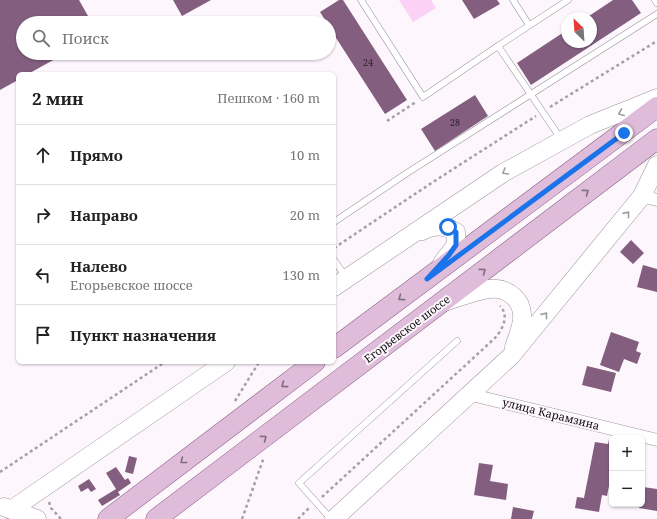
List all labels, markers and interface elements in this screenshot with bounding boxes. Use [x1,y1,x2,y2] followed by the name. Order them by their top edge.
[561,12,597,48] north arrow
[16,16,336,60] search box
[30,27,52,49] icon: search
[62,28,109,48] text: Поиск
[363,56,373,69] house number: 24
[32,87,84,110] text: 2 мин
[217,89,320,107] text: Пешком · 160 m
[617,108,624,116] one-way arrow
[450,116,460,129] house number: 28
[615,124,633,142] route end
[32,144,54,166] icon: ahead
[70,145,123,165] text: Прямо
[290,146,320,164] text: 10 m
[502,167,509,174] one-way arrow
[582,190,589,197] one-way arrow
[32,204,54,226] icon: right
[70,205,138,225] text: Направо
[290,206,320,224] text: 20 m
[622,211,629,218] one-way arrow
[439,218,457,236] route start
[70,256,127,276] text: Налево
[32,264,54,286] icon: left
[283,266,320,284] text: 130 m
[479,269,486,276] one-way arrow
[70,276,193,294] text: Егорьевское шоссе
[361,291,453,366] street label: Егорьевское шоссе
[398,293,405,301] one-way arrow
[540,312,547,319] one-way arrow
[32,324,54,346] icon: arrive
[70,325,216,345] text: Пункт назначения
[281,381,288,388] one-way arrow
[501,394,601,433] street label: улица Карамзина
[259,435,266,442] one-way arrow
[609,435,645,507] map controls
[609,435,645,471] button: +
[181,456,188,463] one-way arrow
[609,471,645,507] button: −

